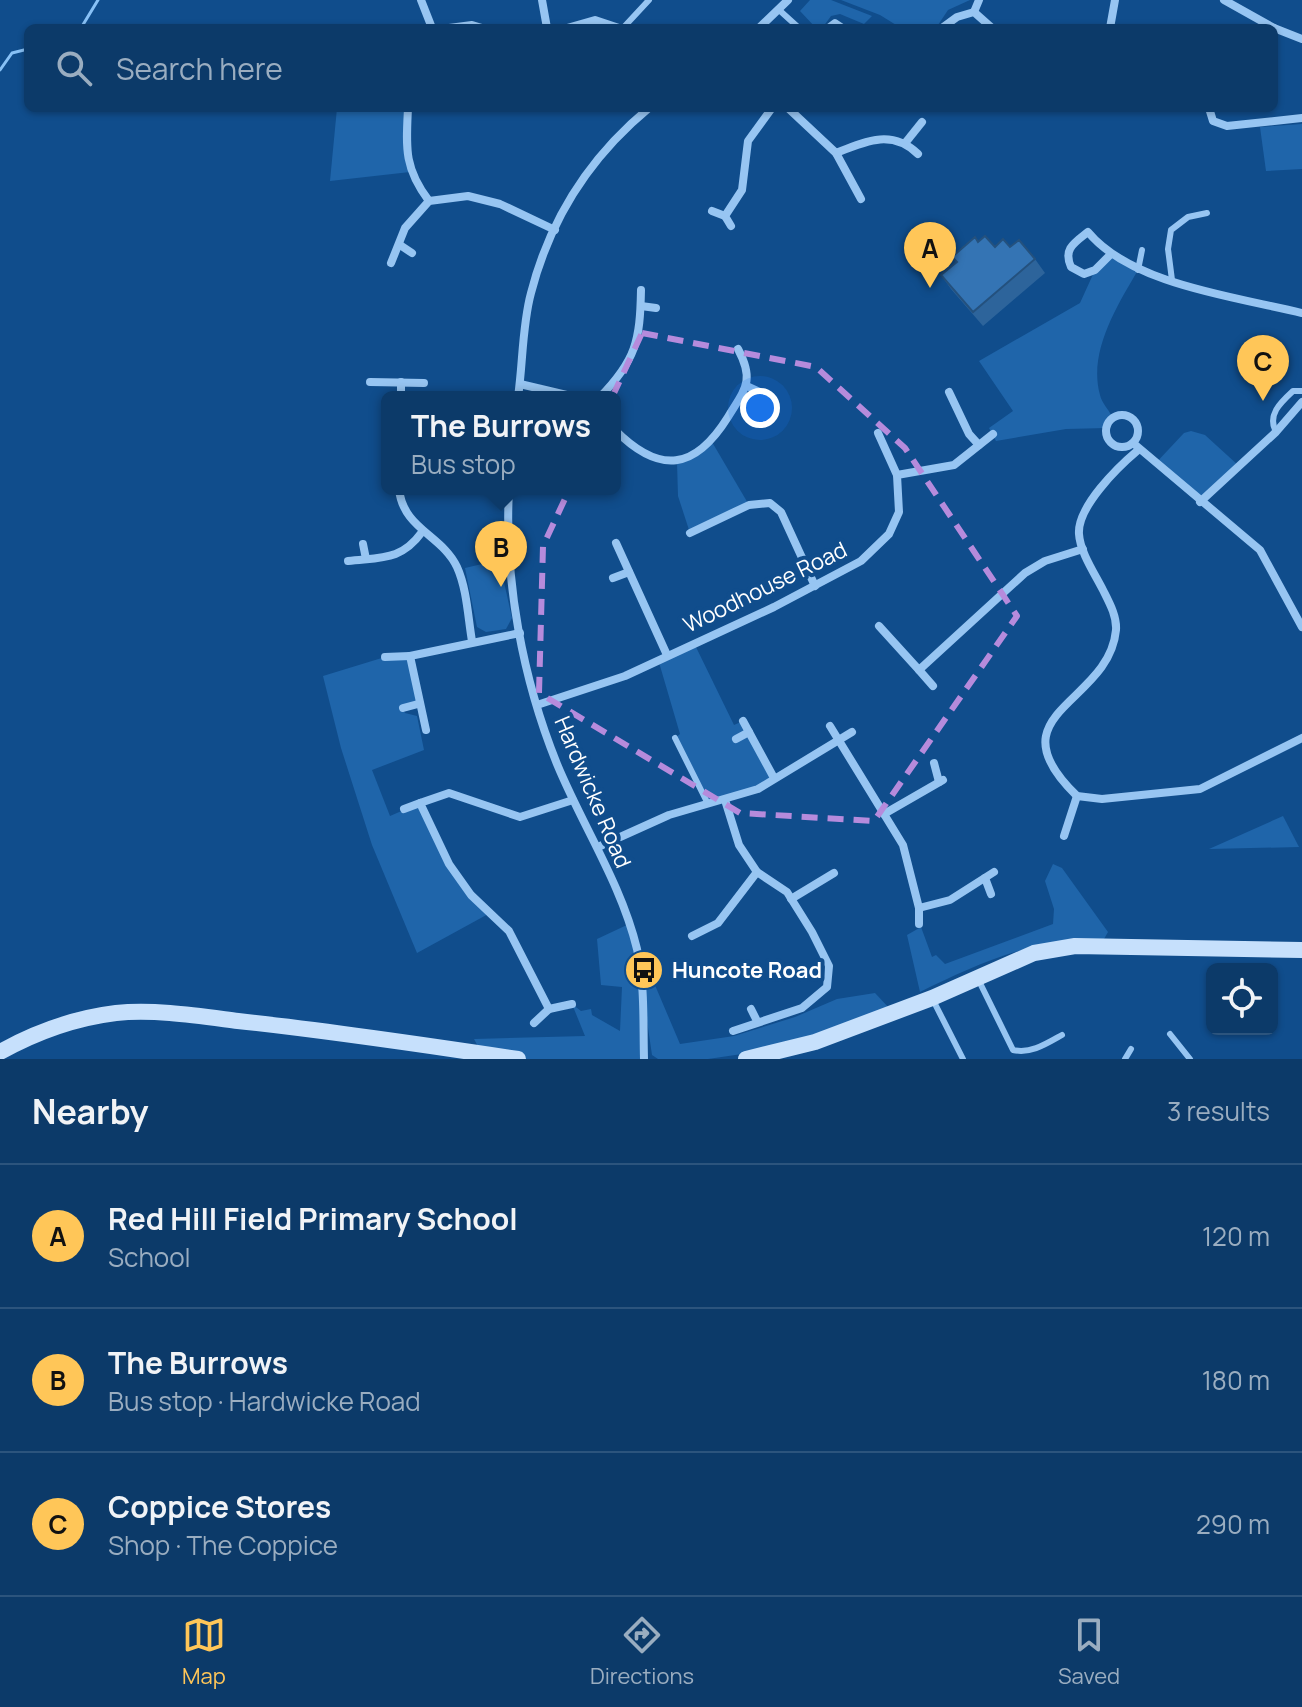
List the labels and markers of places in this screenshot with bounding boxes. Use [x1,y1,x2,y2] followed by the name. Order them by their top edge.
[904,222,956,288] pin: A
[1237,335,1289,401] pin: C
[475,521,527,587] pin: B
[623,949,665,991] bus stop icon: Huncote Road
[672,955,822,985] place label: Huncote Road

